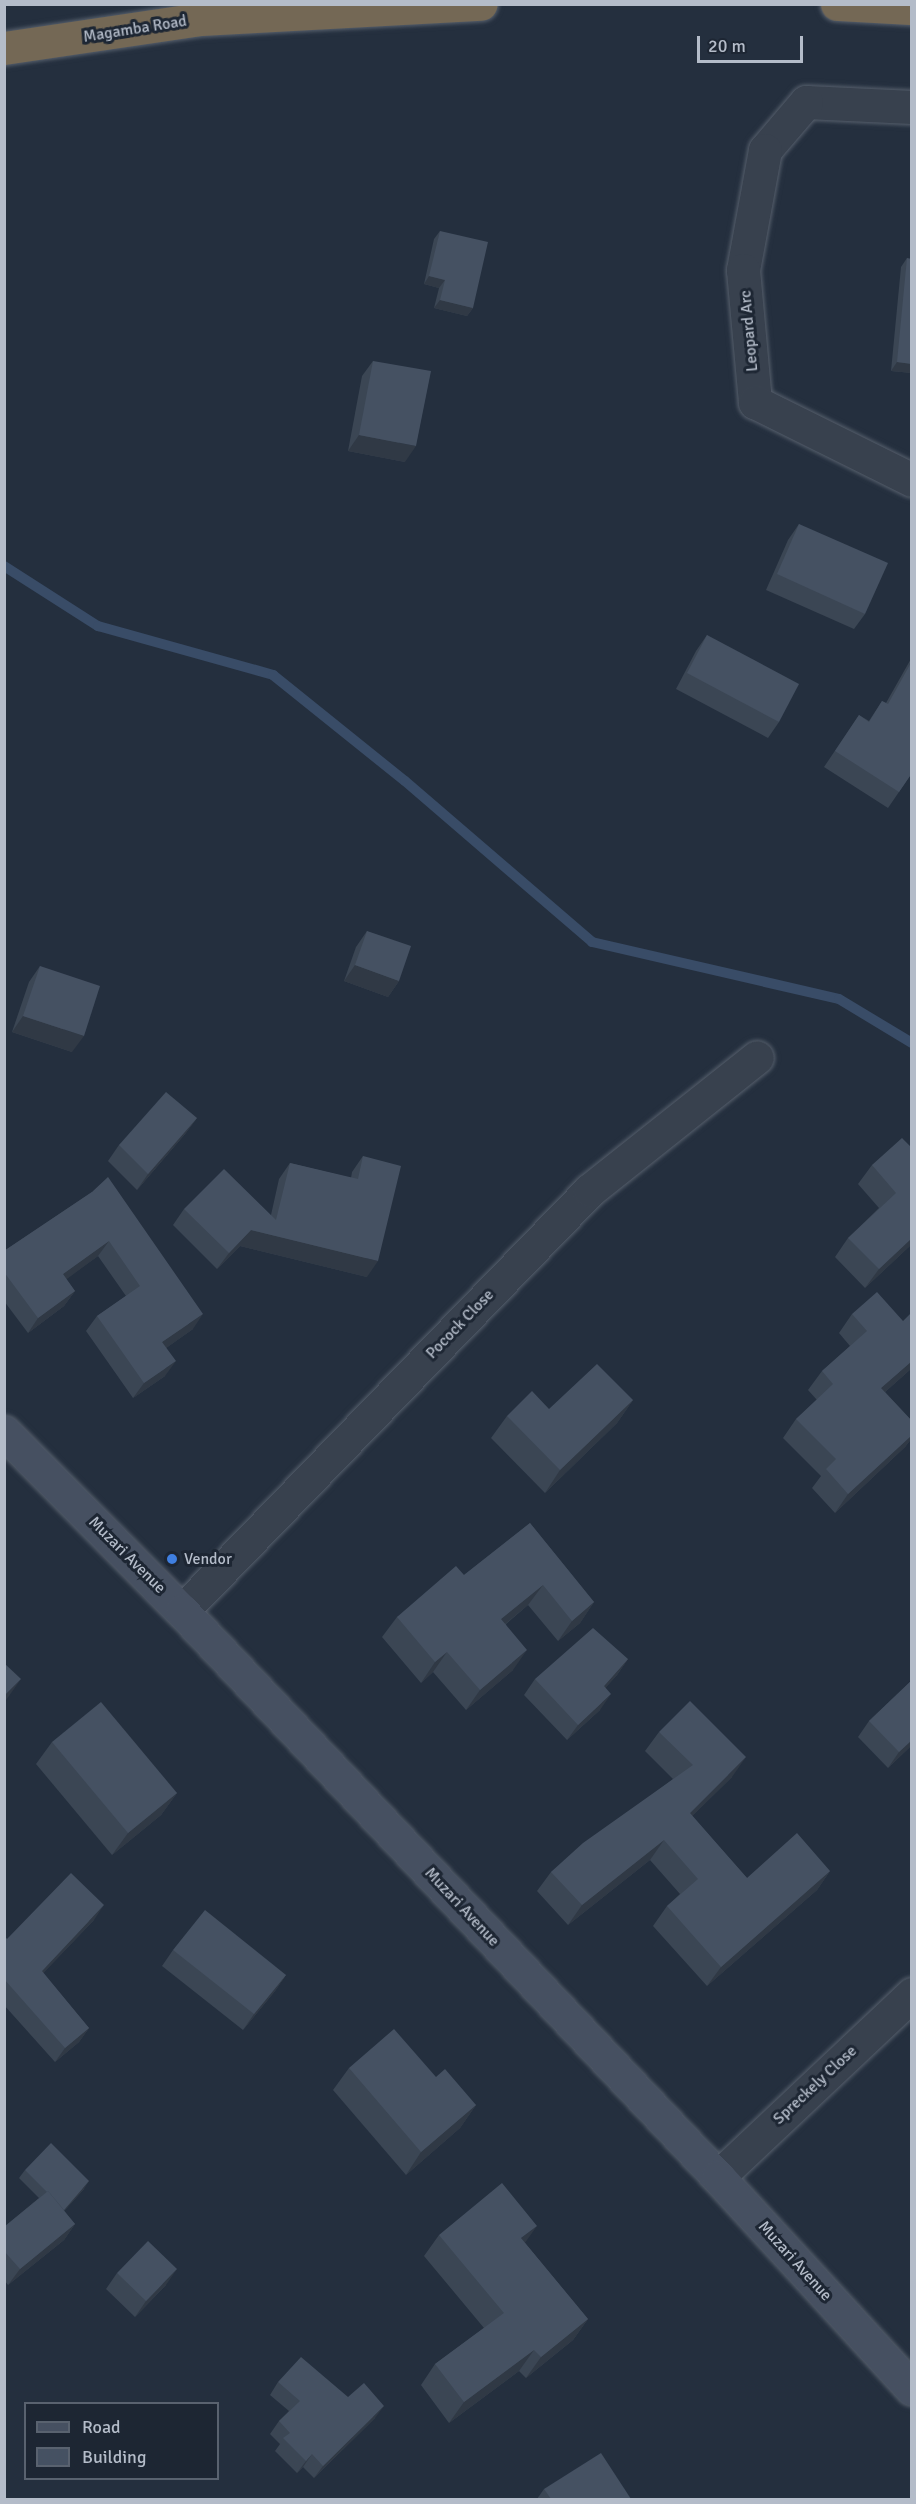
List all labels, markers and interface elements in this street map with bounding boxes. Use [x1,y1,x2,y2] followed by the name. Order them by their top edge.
[82,11,188,47] street label: Magamba Road
[700,24,806,62] scale bar
[708,35,746,57] text: 20 m
[736,290,762,372] street label: Leopard Arc
[422,1285,498,1363] street label: Pocock Close
[85,1513,169,1597] street label: Muzari Avenue
[184,1549,232,1569] place label: Vendor
[165,1552,179,1566] marker: Vendor
[421,1864,503,1950] street label: Muzari Avenue
[769,2041,861,2129] street label: Spreckely Close
[754,2217,836,2305] street label: Muzari Avenue
[24,2402,219,2480] legend
[82,2416,121,2438] text: Road
[82,2446,146,2468] text: Building

